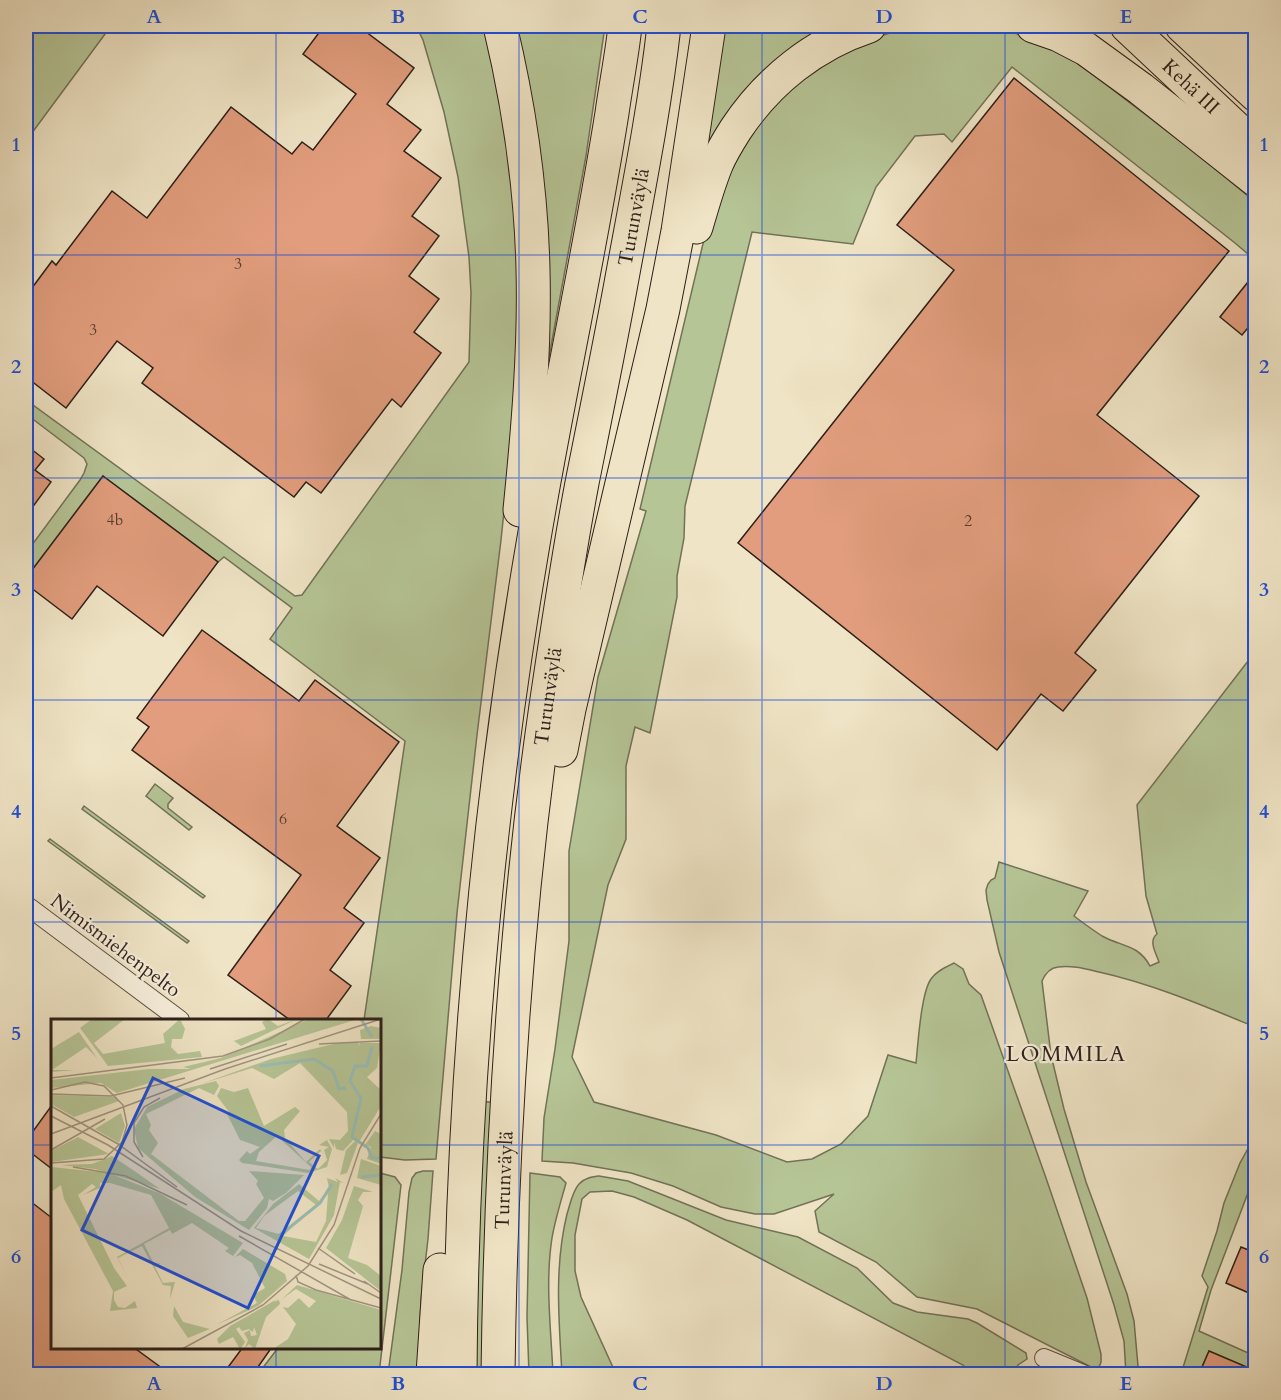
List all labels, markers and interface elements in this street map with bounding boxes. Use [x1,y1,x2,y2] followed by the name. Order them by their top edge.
[146,3,162,30] text: A
[391,3,405,30] text: B
[632,3,648,30] text: C
[875,3,893,30] text: D
[1120,3,1132,30] text: E
[1156,53,1225,120] street label: Kehä III
[11,131,21,158] text: 1
[1259,131,1269,158] text: 1
[612,166,656,268] street label: Turunväylä
[234,253,242,275] house number: 3
[89,319,97,341] house number: 3
[11,353,21,380] text: 2
[1259,353,1269,380] text: 2
[107,509,123,531] house number: 4b
[964,510,972,532] house number: 2
[11,576,21,603] text: 3
[1259,576,1269,603] text: 3
[528,645,569,747] street label: Turunväylä
[11,798,21,825] text: 4
[1259,798,1269,825] text: 4
[279,808,287,830] house number: 6
[45,887,187,1004] street label: Nimismiehenpelto
[51,1019,381,1349] inset map
[11,1020,21,1047] text: 5
[1259,1020,1269,1047] text: 5
[1006,1039,1126,1069] district label: LOMMILA
[488,1130,520,1230] street label: Turunväylä
[11,1243,21,1270] text: 6
[1259,1243,1269,1270] text: 6
[146,1370,162,1397] text: A
[391,1370,405,1397] text: B
[632,1370,648,1397] text: C
[875,1370,893,1397] text: D
[1120,1370,1132,1397] text: E

